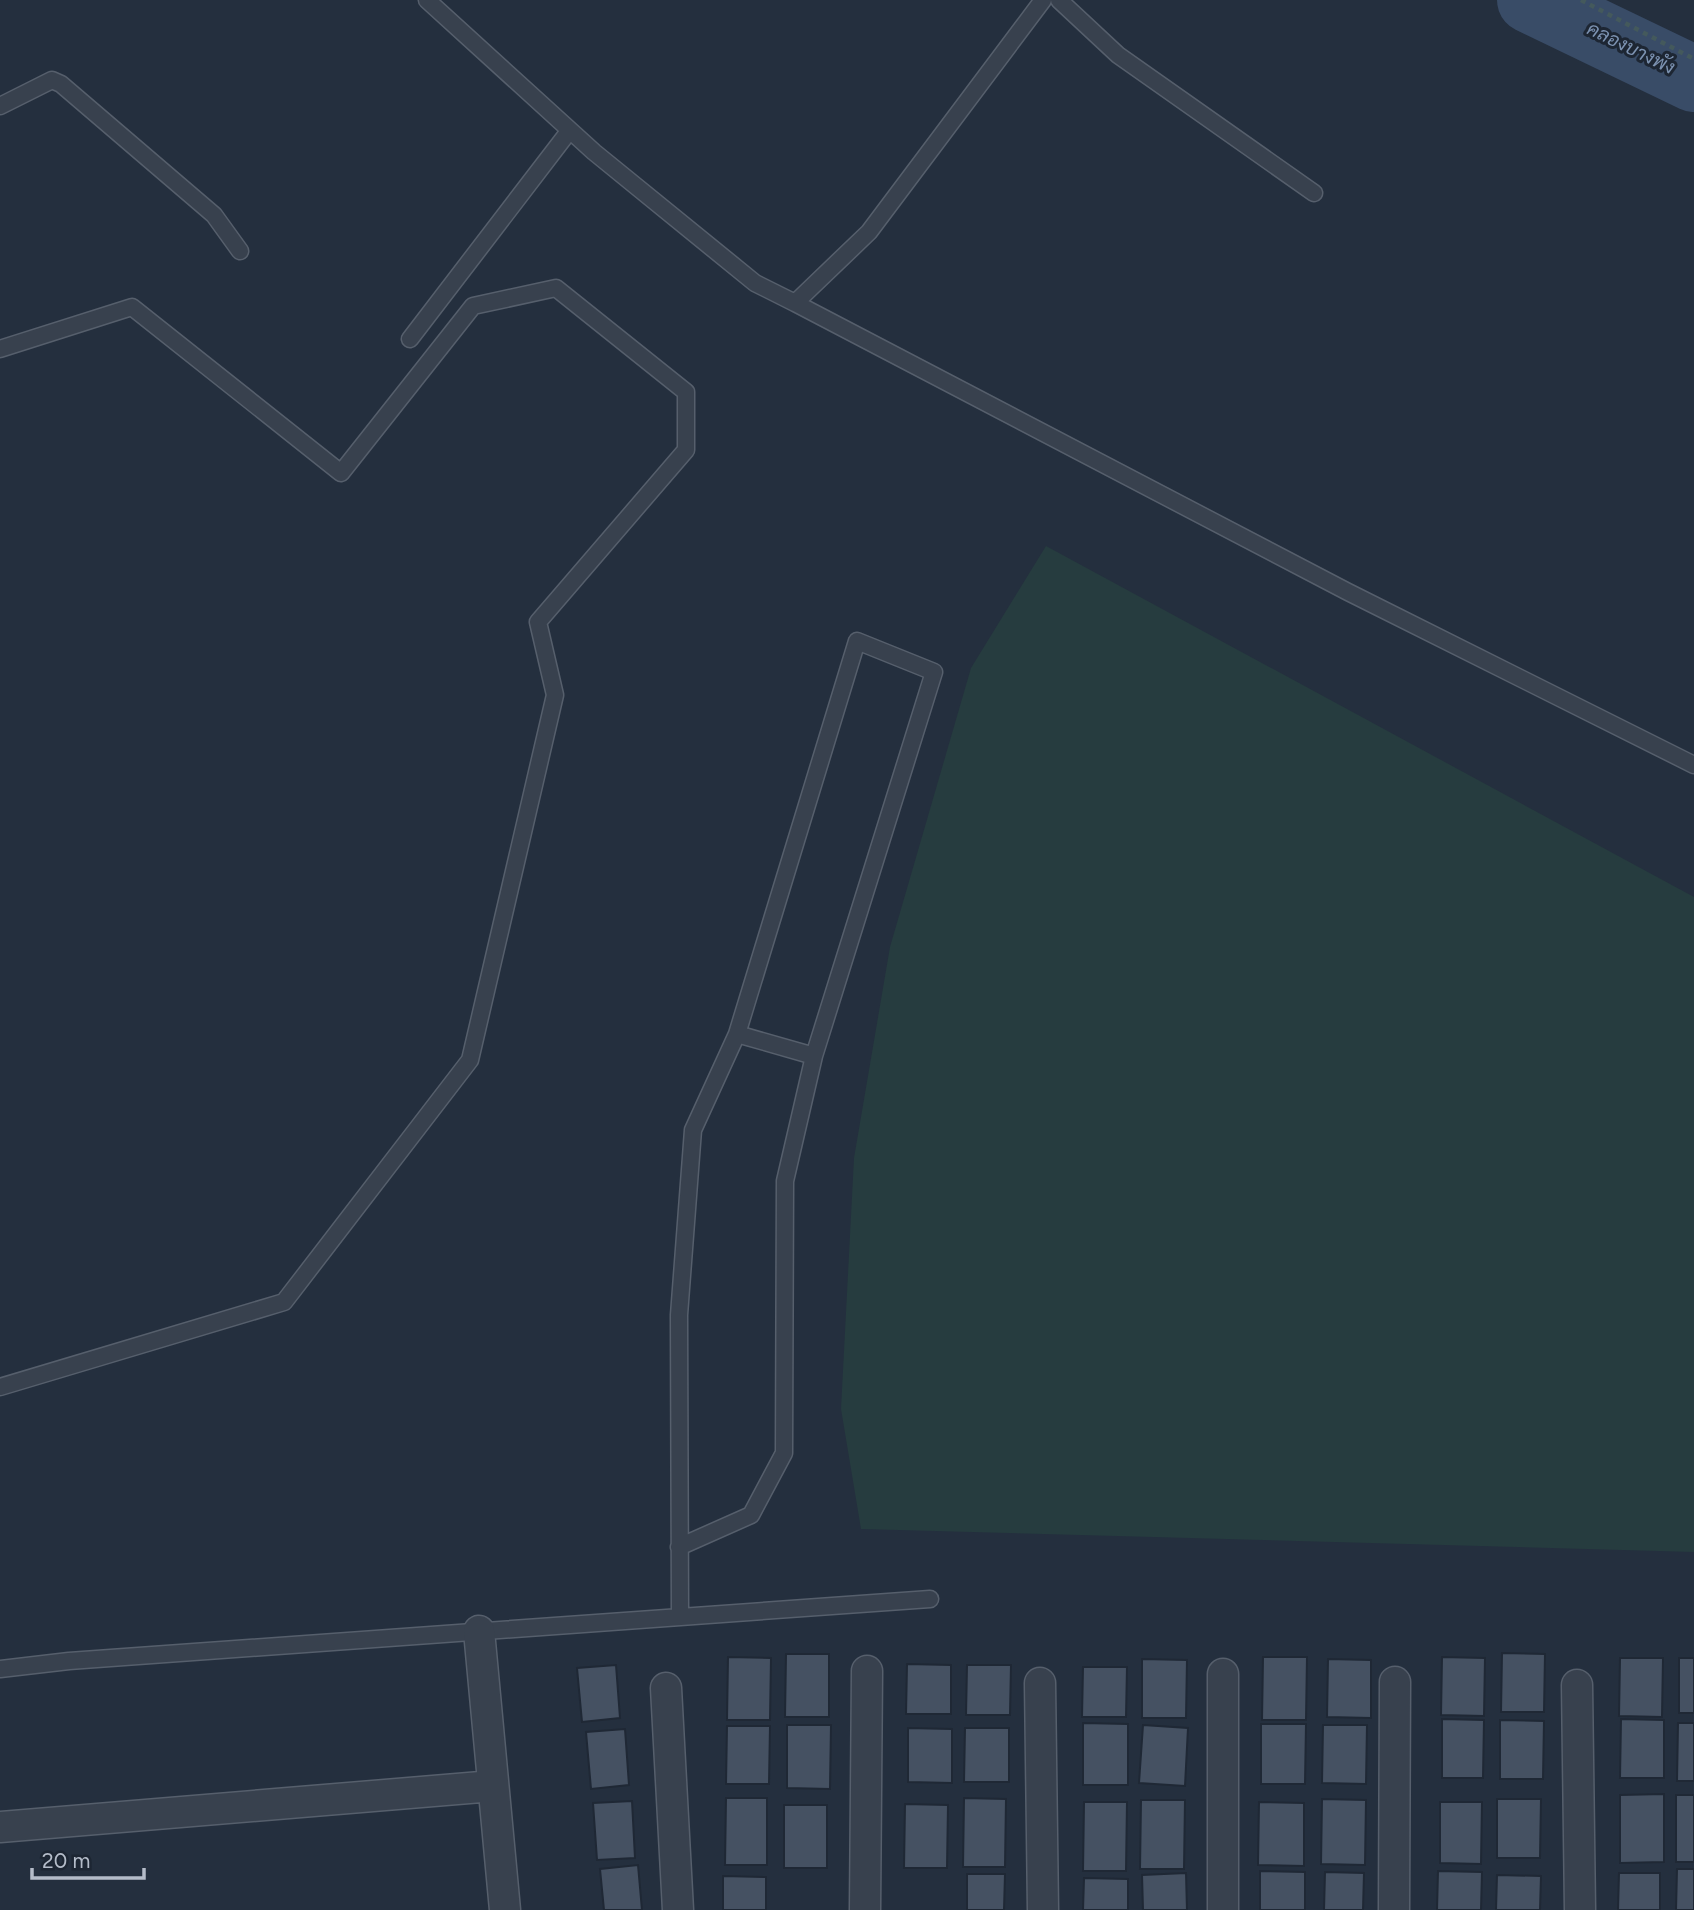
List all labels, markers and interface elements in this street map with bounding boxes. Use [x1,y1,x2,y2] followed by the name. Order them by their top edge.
[1583,17,1679,79] water label: คลองบางพัง
[32,1836,144,1880] scale bar
[42,1848,90,1873] text: 20 m

